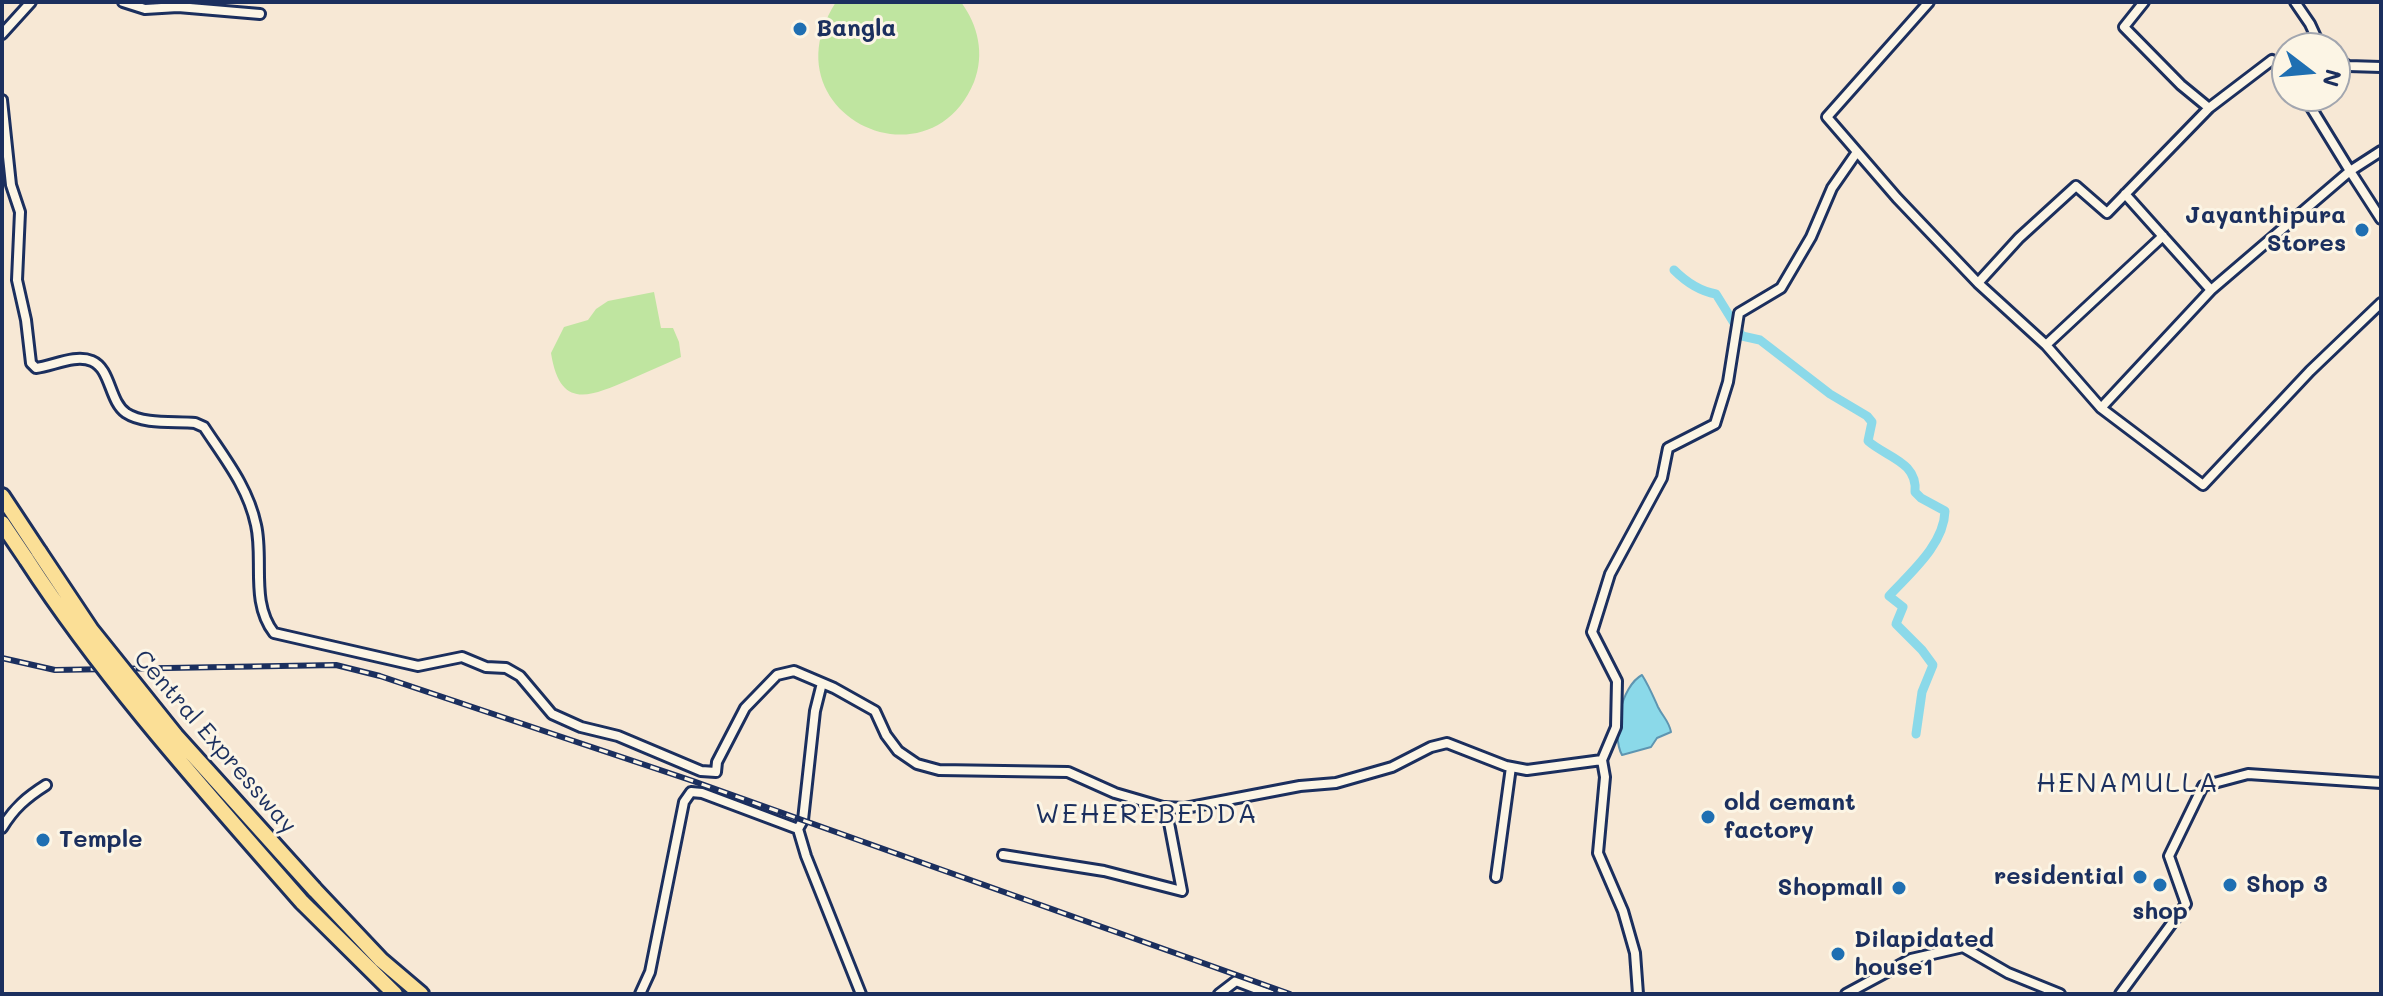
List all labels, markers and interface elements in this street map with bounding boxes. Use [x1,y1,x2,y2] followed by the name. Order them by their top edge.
[816,15,896,43] place label: Bangla
[791,20,809,38] marker: Bangla
[2271,32,2351,112] north arrow
[2316,66,2349,90] text: N
[2185,202,2346,258] place label: Jayanthipura Stores
[2353,221,2371,239] marker: Jayanthipura Stores
[127,644,303,840] street label: Central Expressway
[2036,766,2220,800] district label: HENAMULLA
[1724,789,1856,845] place label: old cemant factory
[1035,797,1259,831] district label: WEHEREBEDDA
[1699,808,1717,826] marker: old cemant factory
[59,826,142,854] place label: Temple
[34,831,52,849] marker: Temple
[1994,863,2124,891] place label: residential
[2131,868,2149,886] marker: residential
[2246,871,2328,899] place label: Shop 3
[1778,874,1883,902] place label: Shopmall
[2151,876,2169,894] marker: shop
[2221,876,2239,894] marker: Shop 3
[1890,879,1908,897] marker: Shopmall
[2132,898,2188,926] place label: shop
[1854,926,1994,982] place label: Dilapidated house1
[1829,945,1847,963] marker: Dilapidated house1

